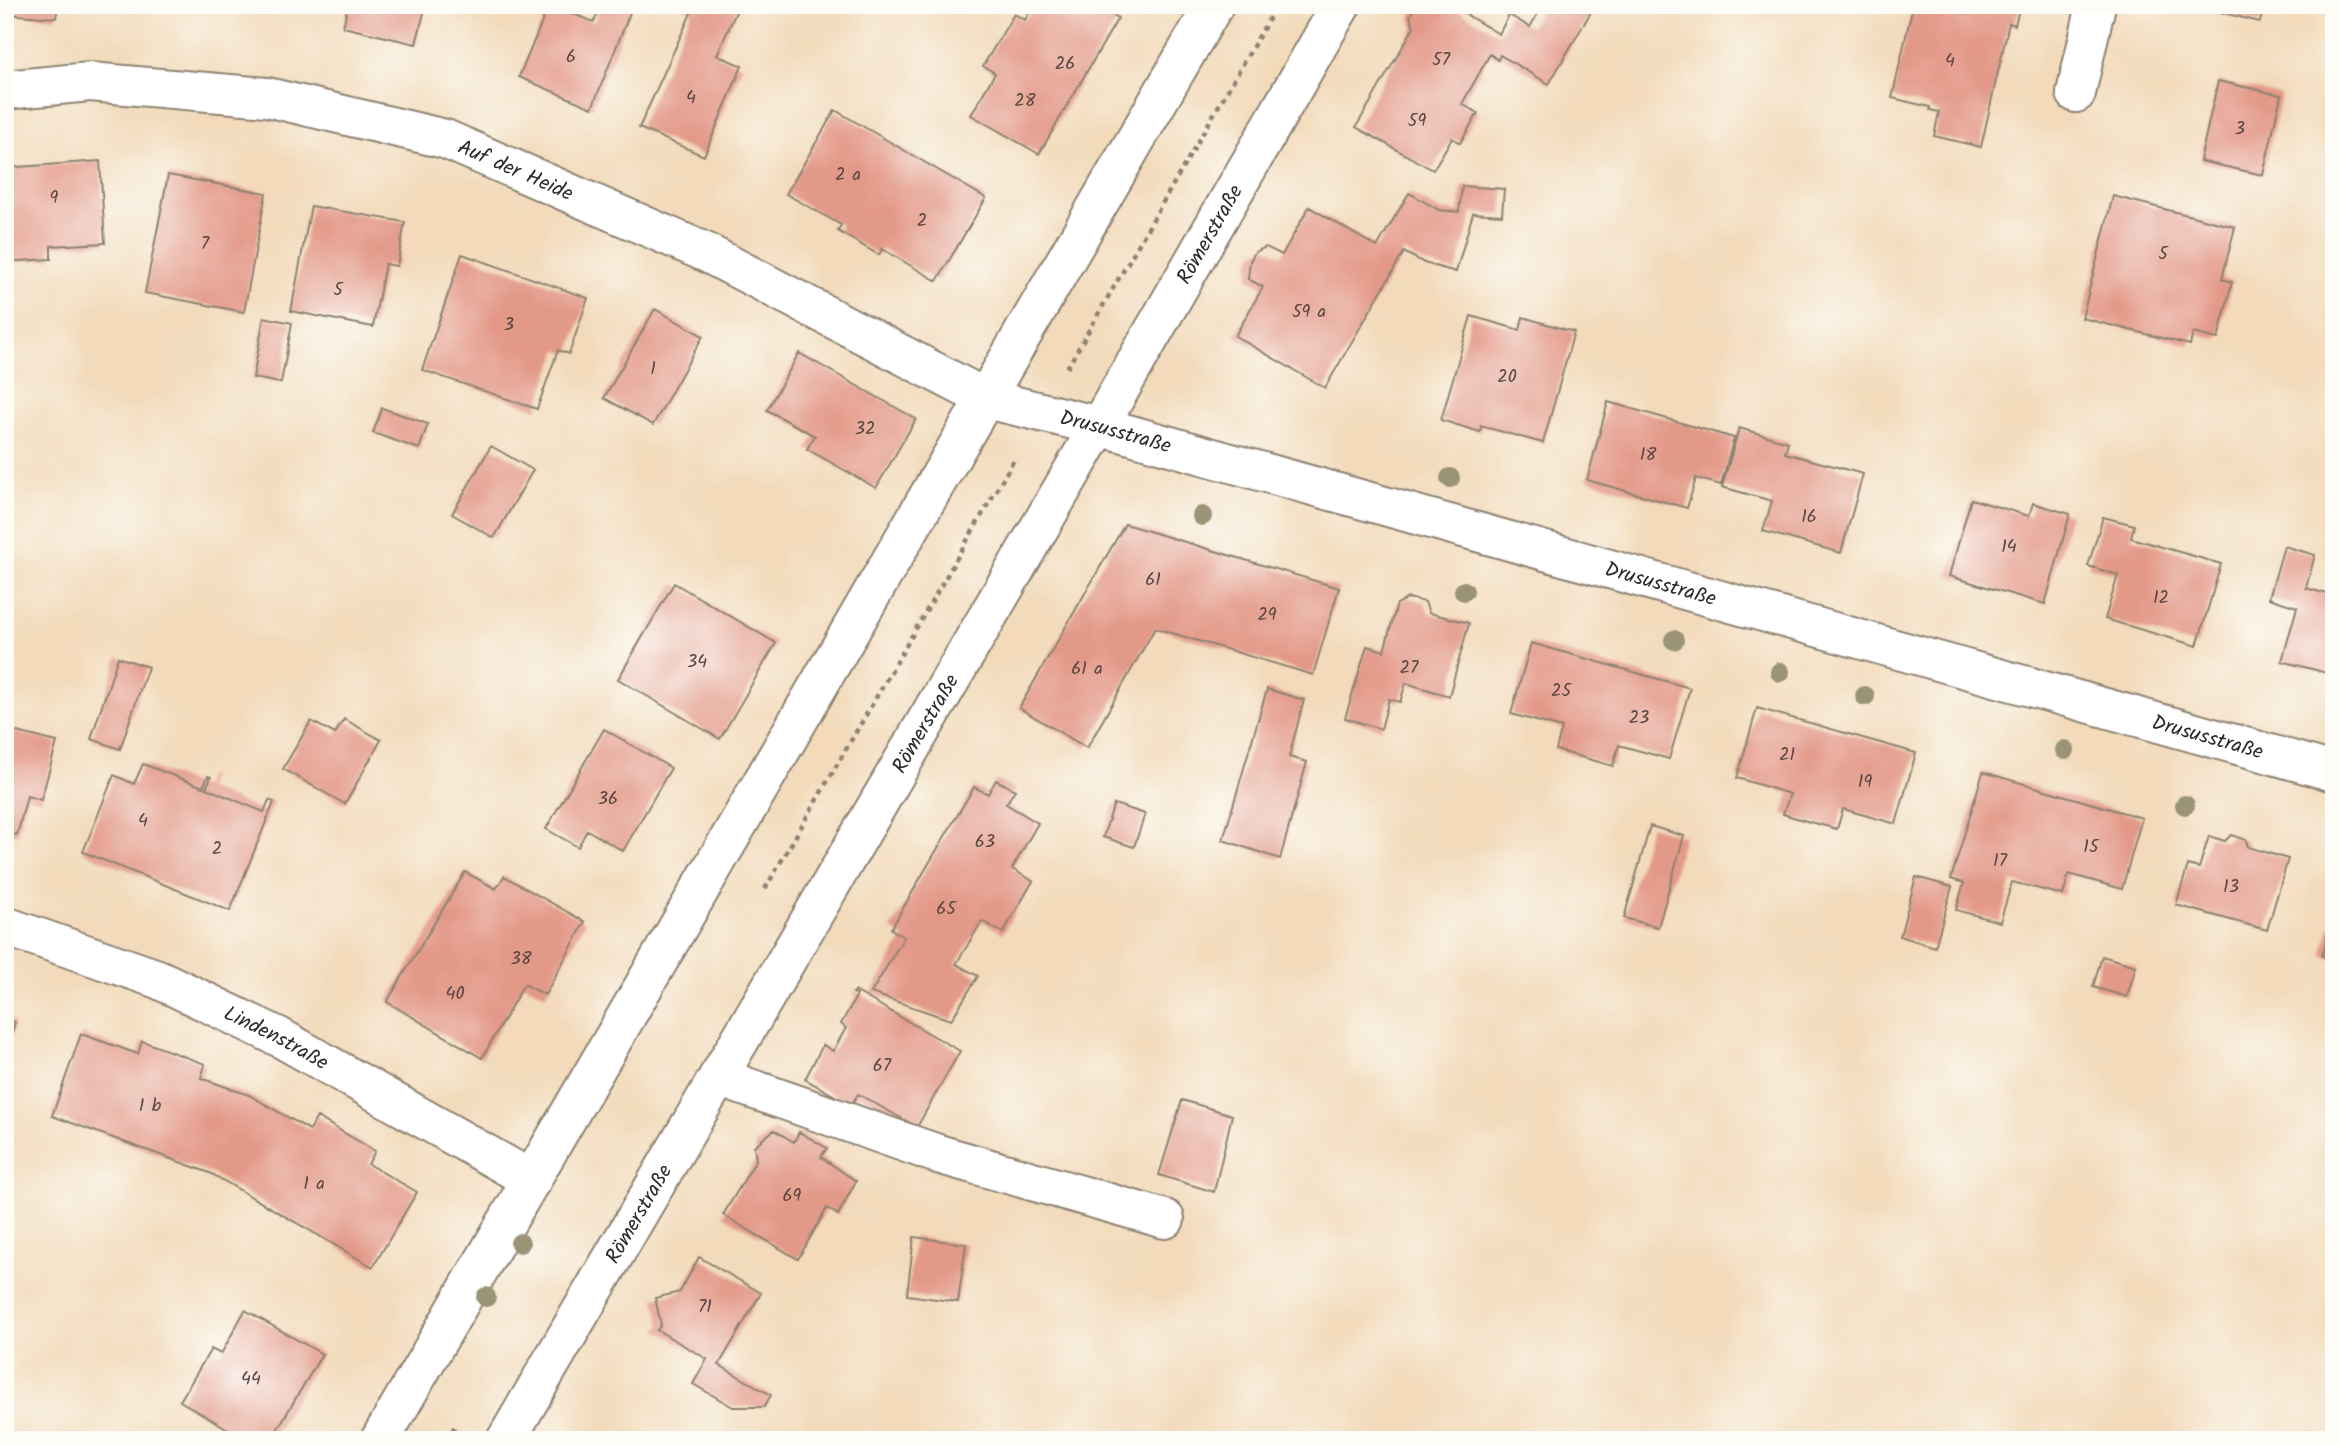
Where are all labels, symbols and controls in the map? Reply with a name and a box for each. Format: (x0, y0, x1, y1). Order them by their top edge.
house number: 6 (566, 43, 576, 72)
house number: 57 (1432, 46, 1451, 75)
house number: 4 (1945, 47, 1955, 76)
house number: 26 (1055, 50, 1075, 79)
house number: 4 (686, 84, 696, 113)
house number: 28 (1014, 87, 1036, 116)
house number: 59 (1408, 107, 1426, 136)
house number: 3 (2235, 115, 2245, 144)
street label: Auf der Heide (452, 131, 579, 211)
house number: 2 a (835, 161, 861, 190)
street label: Römerstraße (1169, 178, 1253, 291)
house number: 9 (50, 184, 59, 213)
house number: 2 (917, 207, 927, 236)
house number: 7 (201, 230, 210, 259)
house number: 5 (2158, 240, 2169, 269)
house number: 5 (333, 276, 344, 305)
house number: 59 a (1292, 298, 1326, 327)
house number: 3 (504, 311, 514, 340)
house number: 1 (650, 355, 656, 384)
house number: 20 (1497, 363, 1517, 392)
street label: Drususstraße (1056, 402, 1175, 464)
house number: 32 (855, 415, 875, 444)
house number: 18 (1640, 441, 1656, 470)
house number: 16 (1801, 503, 1817, 532)
house number: 14 (2001, 533, 2017, 562)
street label: Drususstraße (1601, 554, 1720, 616)
house number: 61 (1145, 566, 1161, 595)
house number: 12 (2153, 584, 2169, 613)
house number: 29 (1257, 601, 1277, 630)
house number: 34 (687, 648, 707, 677)
house number: 27 (1400, 654, 1419, 683)
house number: 61 a (1071, 655, 1103, 684)
street label: Römerstraße (884, 668, 969, 780)
house number: 25 (1551, 677, 1572, 706)
house number: 23 (1629, 704, 1649, 733)
street label: Drususstraße (2148, 707, 2267, 770)
house number: 21 (1779, 741, 1795, 770)
house number: 19 (1858, 768, 1872, 797)
house number: 36 (598, 785, 618, 814)
house number: 4 (138, 807, 148, 836)
house number: 63 (975, 828, 995, 857)
house number: 15 (2083, 833, 2100, 862)
house number: 2 (212, 835, 222, 864)
house number: 17 (1993, 847, 2008, 876)
house number: 13 (2223, 873, 2239, 902)
house number: 65 (936, 895, 957, 924)
house number: 38 (510, 945, 532, 974)
house number: 40 (446, 980, 464, 1009)
street label: Lindenstraße (218, 998, 335, 1080)
house number: 67 (873, 1052, 892, 1081)
house number: 1 b (139, 1092, 162, 1121)
street label: Römerstraße (597, 1158, 682, 1271)
house number: 1 a (303, 1170, 325, 1199)
house number: 69 (783, 1182, 802, 1211)
house number: 71 (698, 1293, 712, 1322)
house number: 44 (241, 1365, 261, 1394)

